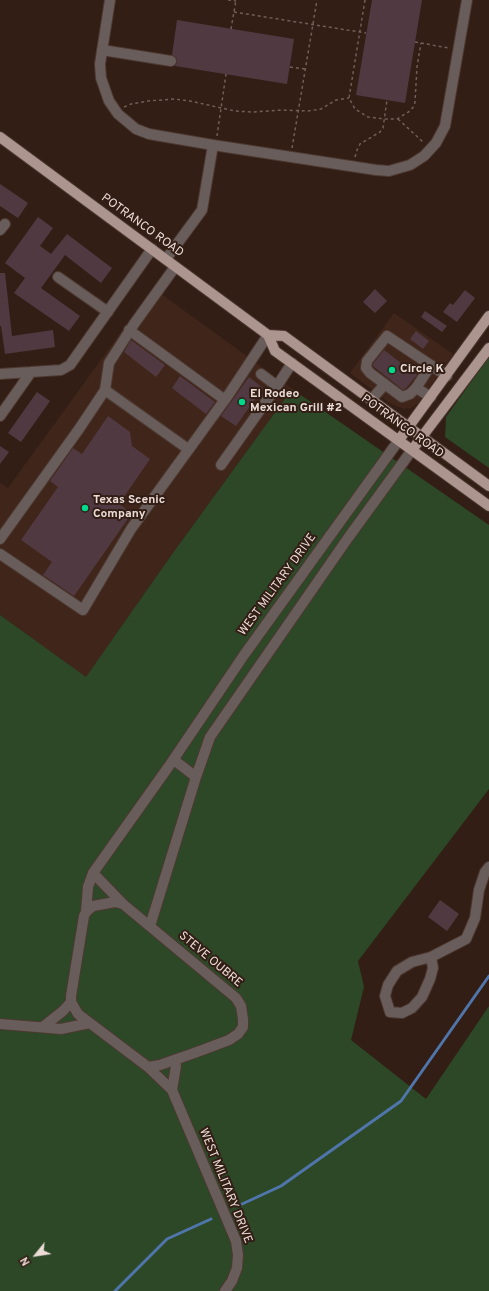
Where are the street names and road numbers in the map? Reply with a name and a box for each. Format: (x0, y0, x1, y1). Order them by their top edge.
street label: POTRANCO ROAD (98, 191, 186, 261)
street label: POTRANCO ROAD (358, 392, 446, 462)
street label: WEST MILITARY DRIVE (236, 531, 320, 639)
street label: STEVE OUBRE (175, 929, 245, 991)
street label: WEST MILITARY DRIVE (195, 1126, 255, 1246)

